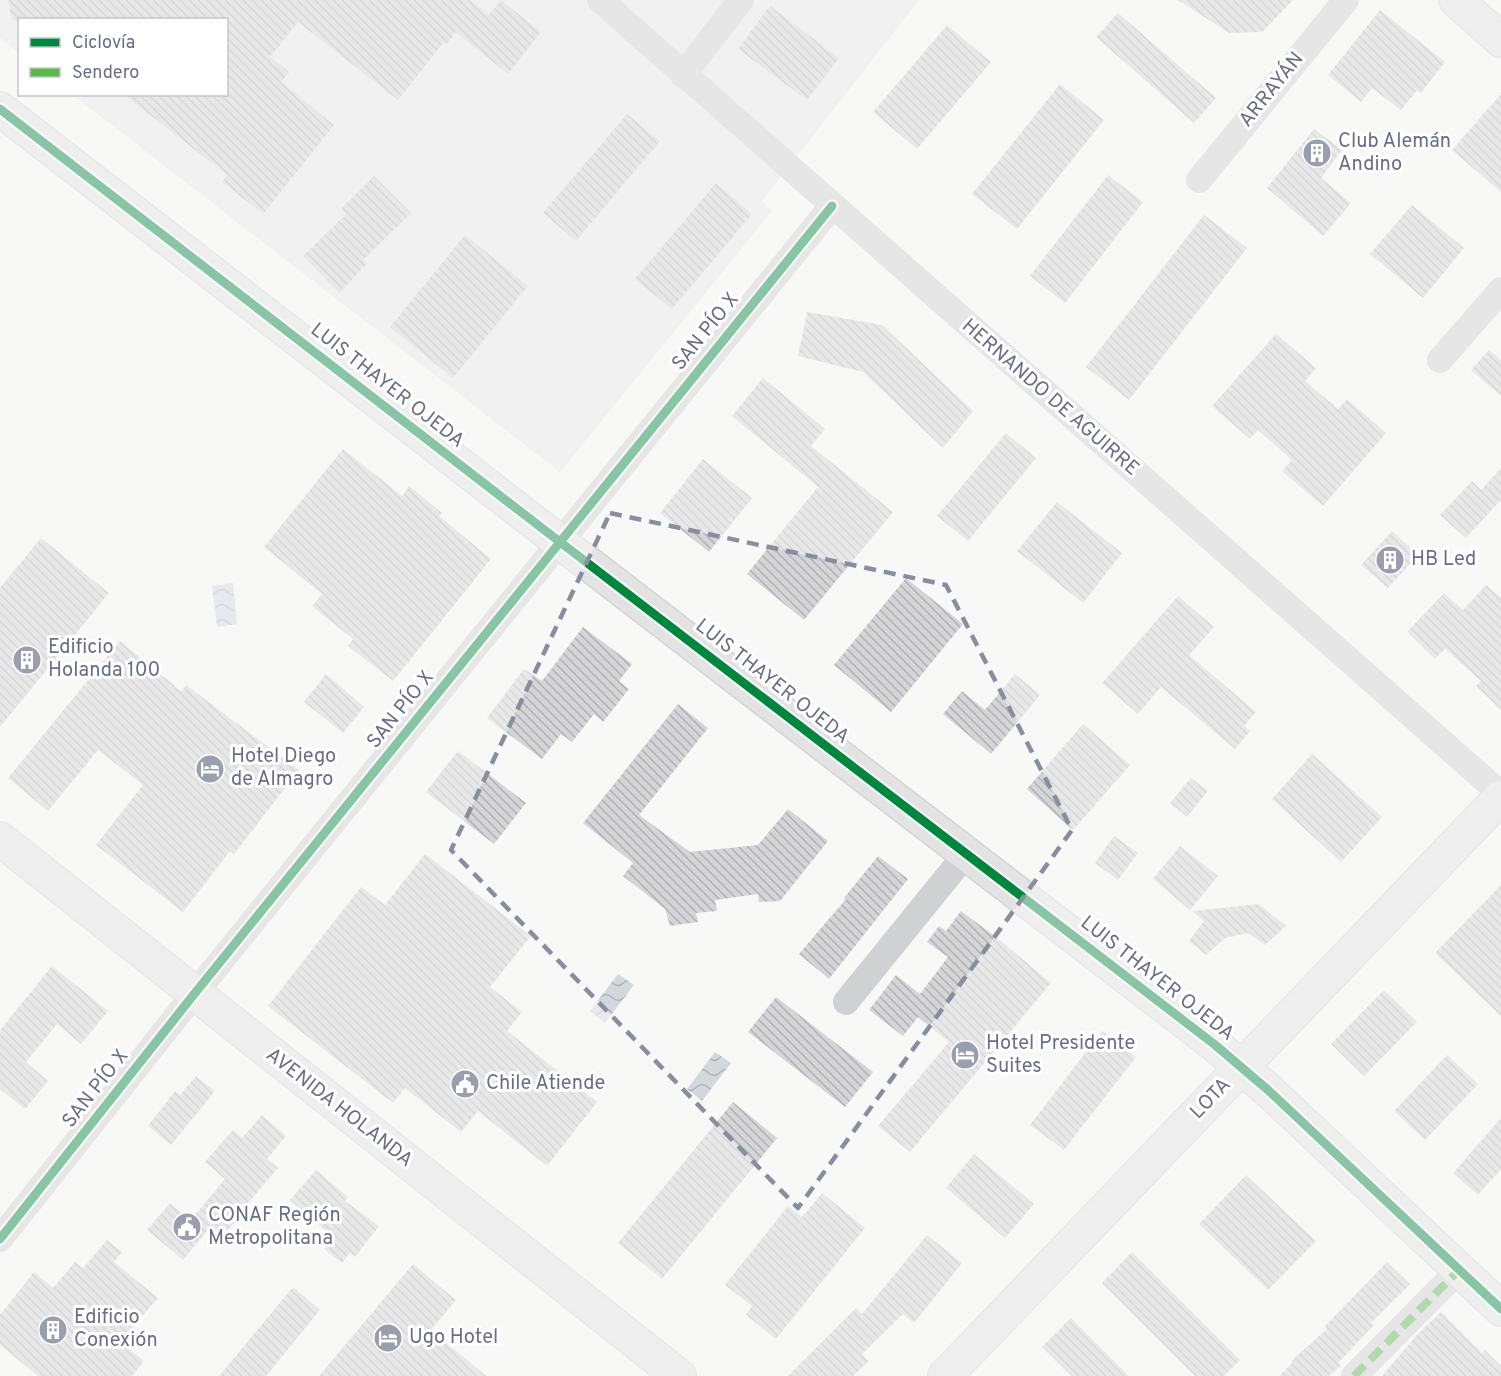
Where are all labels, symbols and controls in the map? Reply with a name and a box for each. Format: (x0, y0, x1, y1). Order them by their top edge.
legend (18, 18, 228, 96)
text: Ciclovía (72, 32, 135, 55)
street label: ARRAYÁN (1232, 46, 1310, 133)
text: Sendero (72, 62, 139, 85)
place label: Club Alemán Andino (1338, 129, 1451, 178)
building icon: Club Alemán Andino (1301, 137, 1333, 169)
street label: SAN PÍO X (665, 286, 745, 376)
street label: HERNANDO DE AGUIRRE (956, 314, 1144, 482)
street label: LUIS THAYER OJEDA (305, 318, 469, 454)
building icon: HB Led (1374, 544, 1406, 576)
place label: HB Led (1411, 547, 1476, 573)
street label: LUIS THAYER OJEDA (690, 614, 854, 750)
place label: Edificio Holanda 100 (48, 635, 160, 684)
building icon: Edificio Holanda 100 (11, 644, 43, 676)
street label: SAN PÍO X (360, 664, 440, 754)
place label: Hotel Diego de Almagro (231, 744, 336, 793)
hotel icon: Hotel Diego de Almagro (194, 753, 226, 785)
street label: LUIS THAYER OJEDA (1075, 911, 1239, 1047)
place label: Hotel Presidente Suites (986, 1031, 1135, 1080)
hotel icon: Hotel Presidente Suites (949, 1039, 981, 1071)
street label: AVENIDA HOLANDA (260, 1042, 418, 1174)
street label: SAN PÍO X (56, 1043, 135, 1134)
public building icon: Chile Atiende (449, 1068, 481, 1100)
place label: Chile Atiende (486, 1071, 605, 1097)
street label: LOTA (1185, 1073, 1237, 1125)
place label: CONAF Región Metropolitana (208, 1203, 341, 1252)
public building icon: CONAF Región Metropolitana (171, 1211, 203, 1243)
place label: Edificio Conexión (74, 1305, 158, 1354)
building icon: Edificio Conexión (37, 1314, 69, 1346)
hotel icon: Ugo Hotel (372, 1322, 404, 1354)
place label: Ugo Hotel (409, 1325, 498, 1351)

